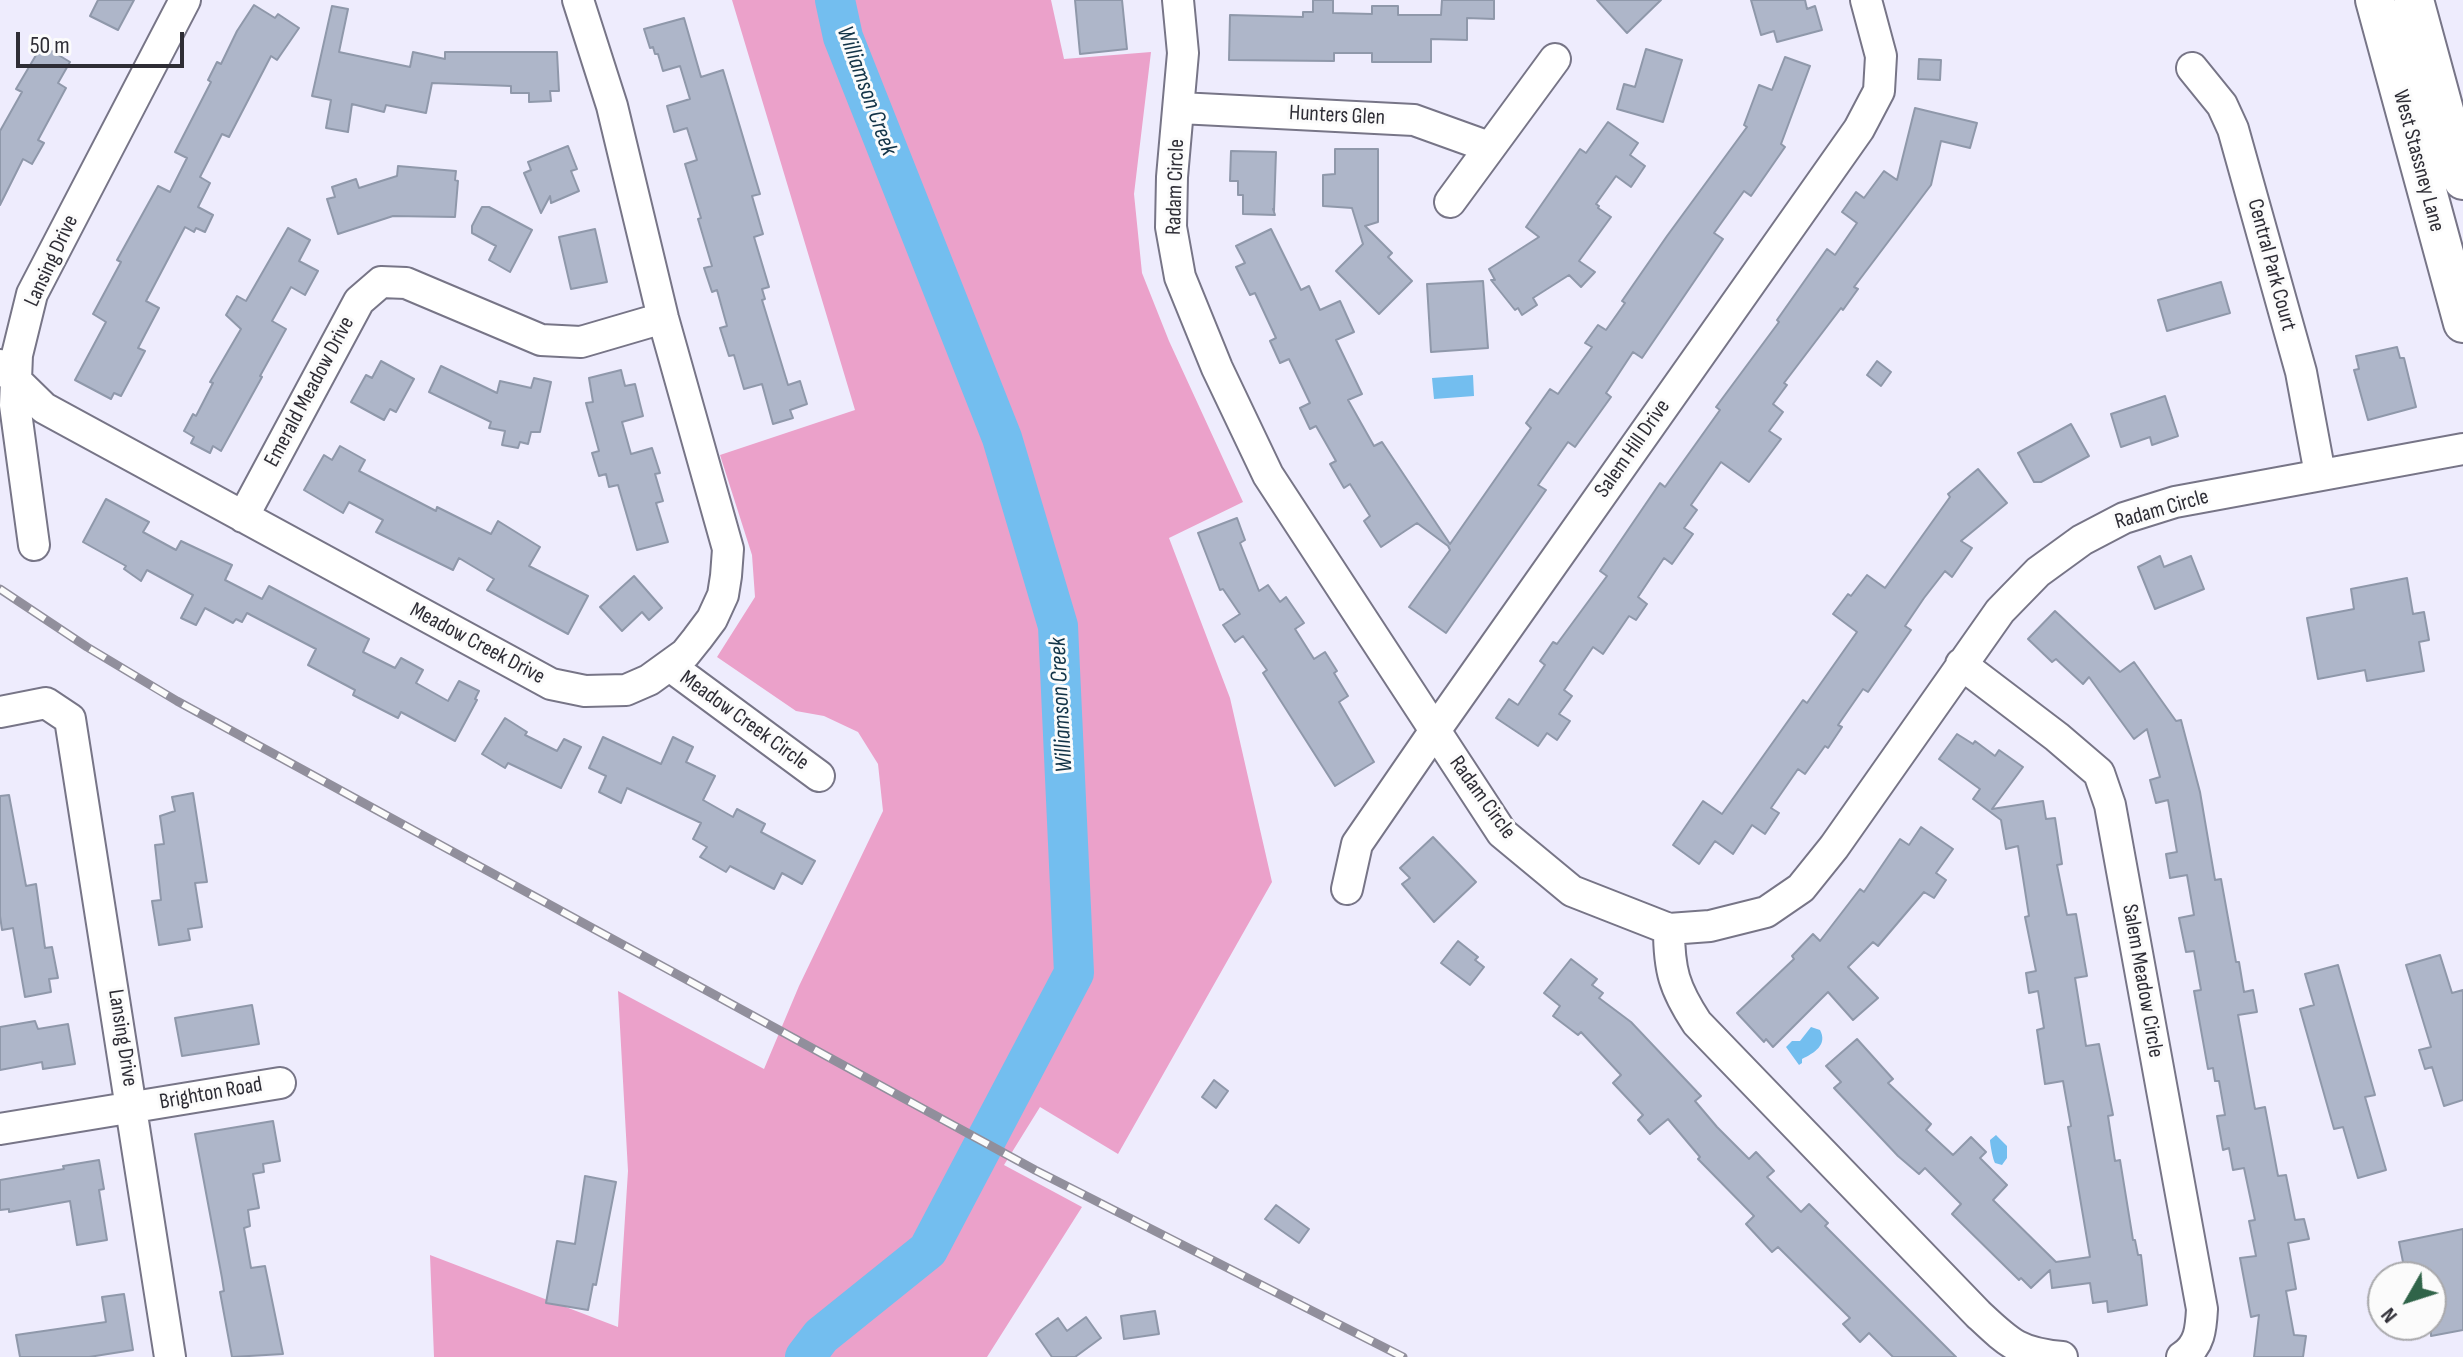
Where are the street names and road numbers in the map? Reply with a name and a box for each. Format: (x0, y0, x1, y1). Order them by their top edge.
street label: West Stassney Lane (2386, 87, 2450, 235)
street label: Hunters Glen (1288, 100, 1386, 132)
street label: Radam Circle (1161, 139, 1191, 235)
street label: Central Park Court (2241, 196, 2301, 334)
street label: Lansing Drive (19, 211, 85, 311)
street label: Emerald Meadow Drive (259, 312, 361, 472)
street label: Salem Hill Drive (1590, 395, 1676, 503)
street label: Radam Circle (2112, 484, 2212, 536)
street label: Meadow Creek Drive (405, 597, 549, 691)
street label: Meadow Creek Circle (674, 665, 814, 777)
street label: Radam Circle (1443, 751, 1521, 845)
street label: Salem Meadow Circle (2116, 902, 2168, 1060)
street label: Lansing Drive (101, 987, 143, 1089)
street label: Brighton Road (158, 1072, 264, 1116)

